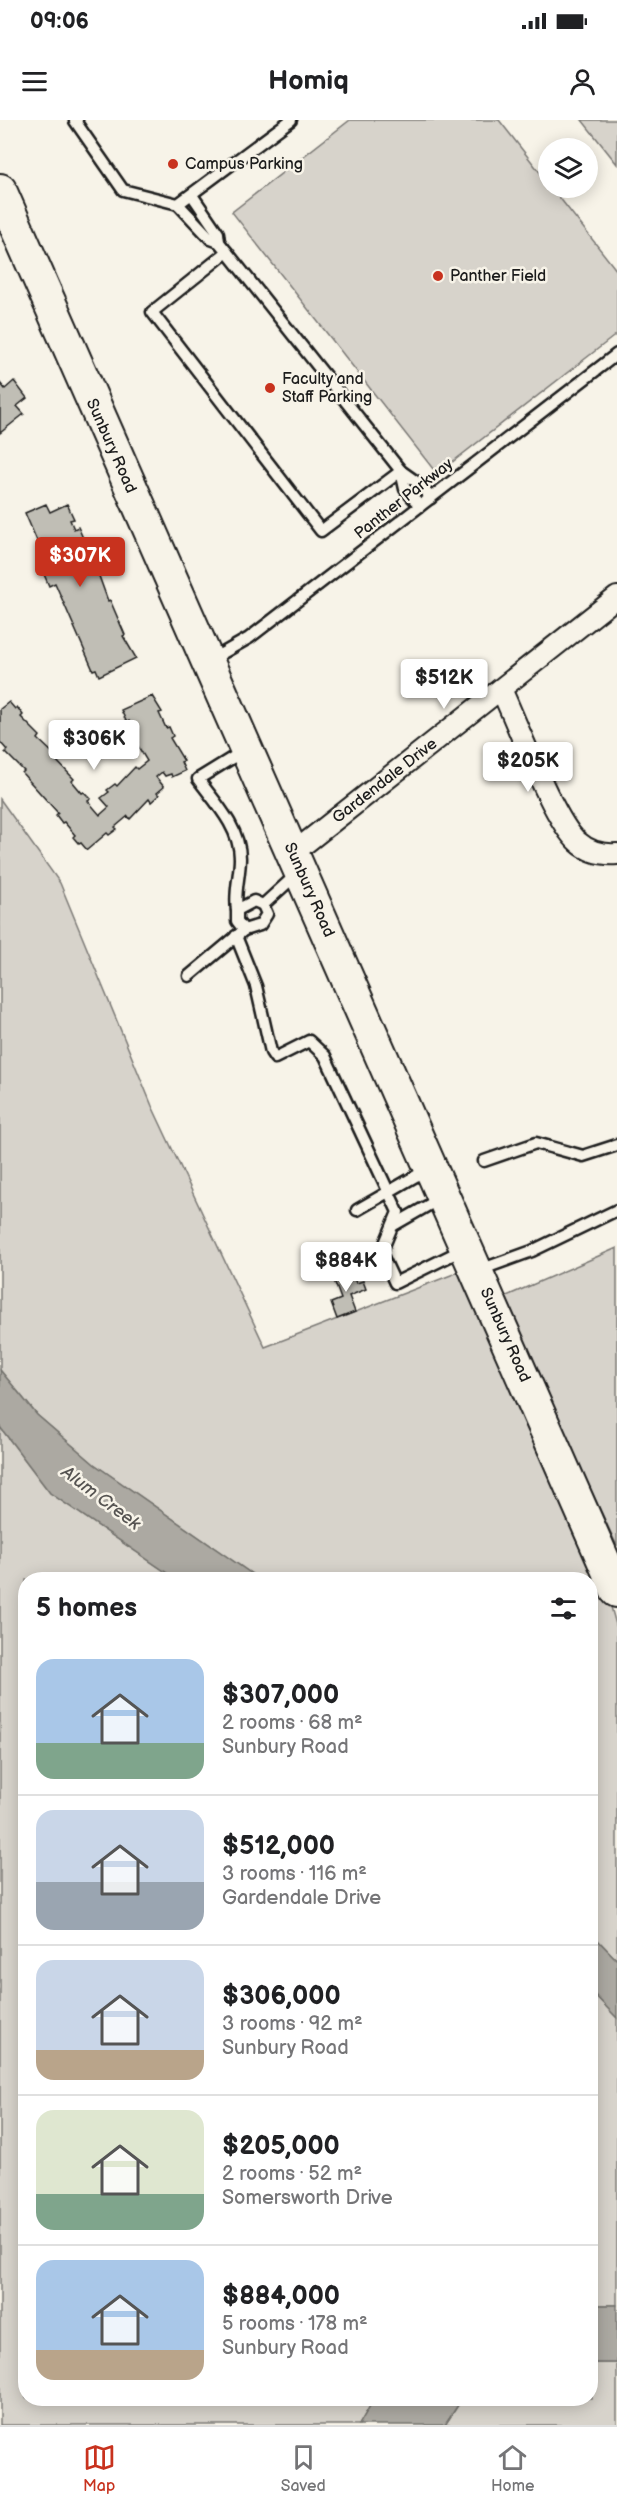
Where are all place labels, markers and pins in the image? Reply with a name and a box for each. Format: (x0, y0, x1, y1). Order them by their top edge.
place label: Campus Parking (185, 155, 303, 174)
marker: Campus Parking (166, 157, 180, 171)
place label: Panther Field (450, 267, 546, 286)
marker: Panther Field (431, 269, 445, 283)
place label: Faculty and Staff Parking (282, 370, 372, 407)
marker: Faculty and Staff Parking (263, 381, 277, 395)
pin: $307K (38, 537, 122, 588)
pin: $512K (402, 659, 486, 710)
pin: $306K (52, 720, 136, 771)
pin: $205K (486, 742, 570, 793)
pin: $884K (304, 1242, 388, 1293)

